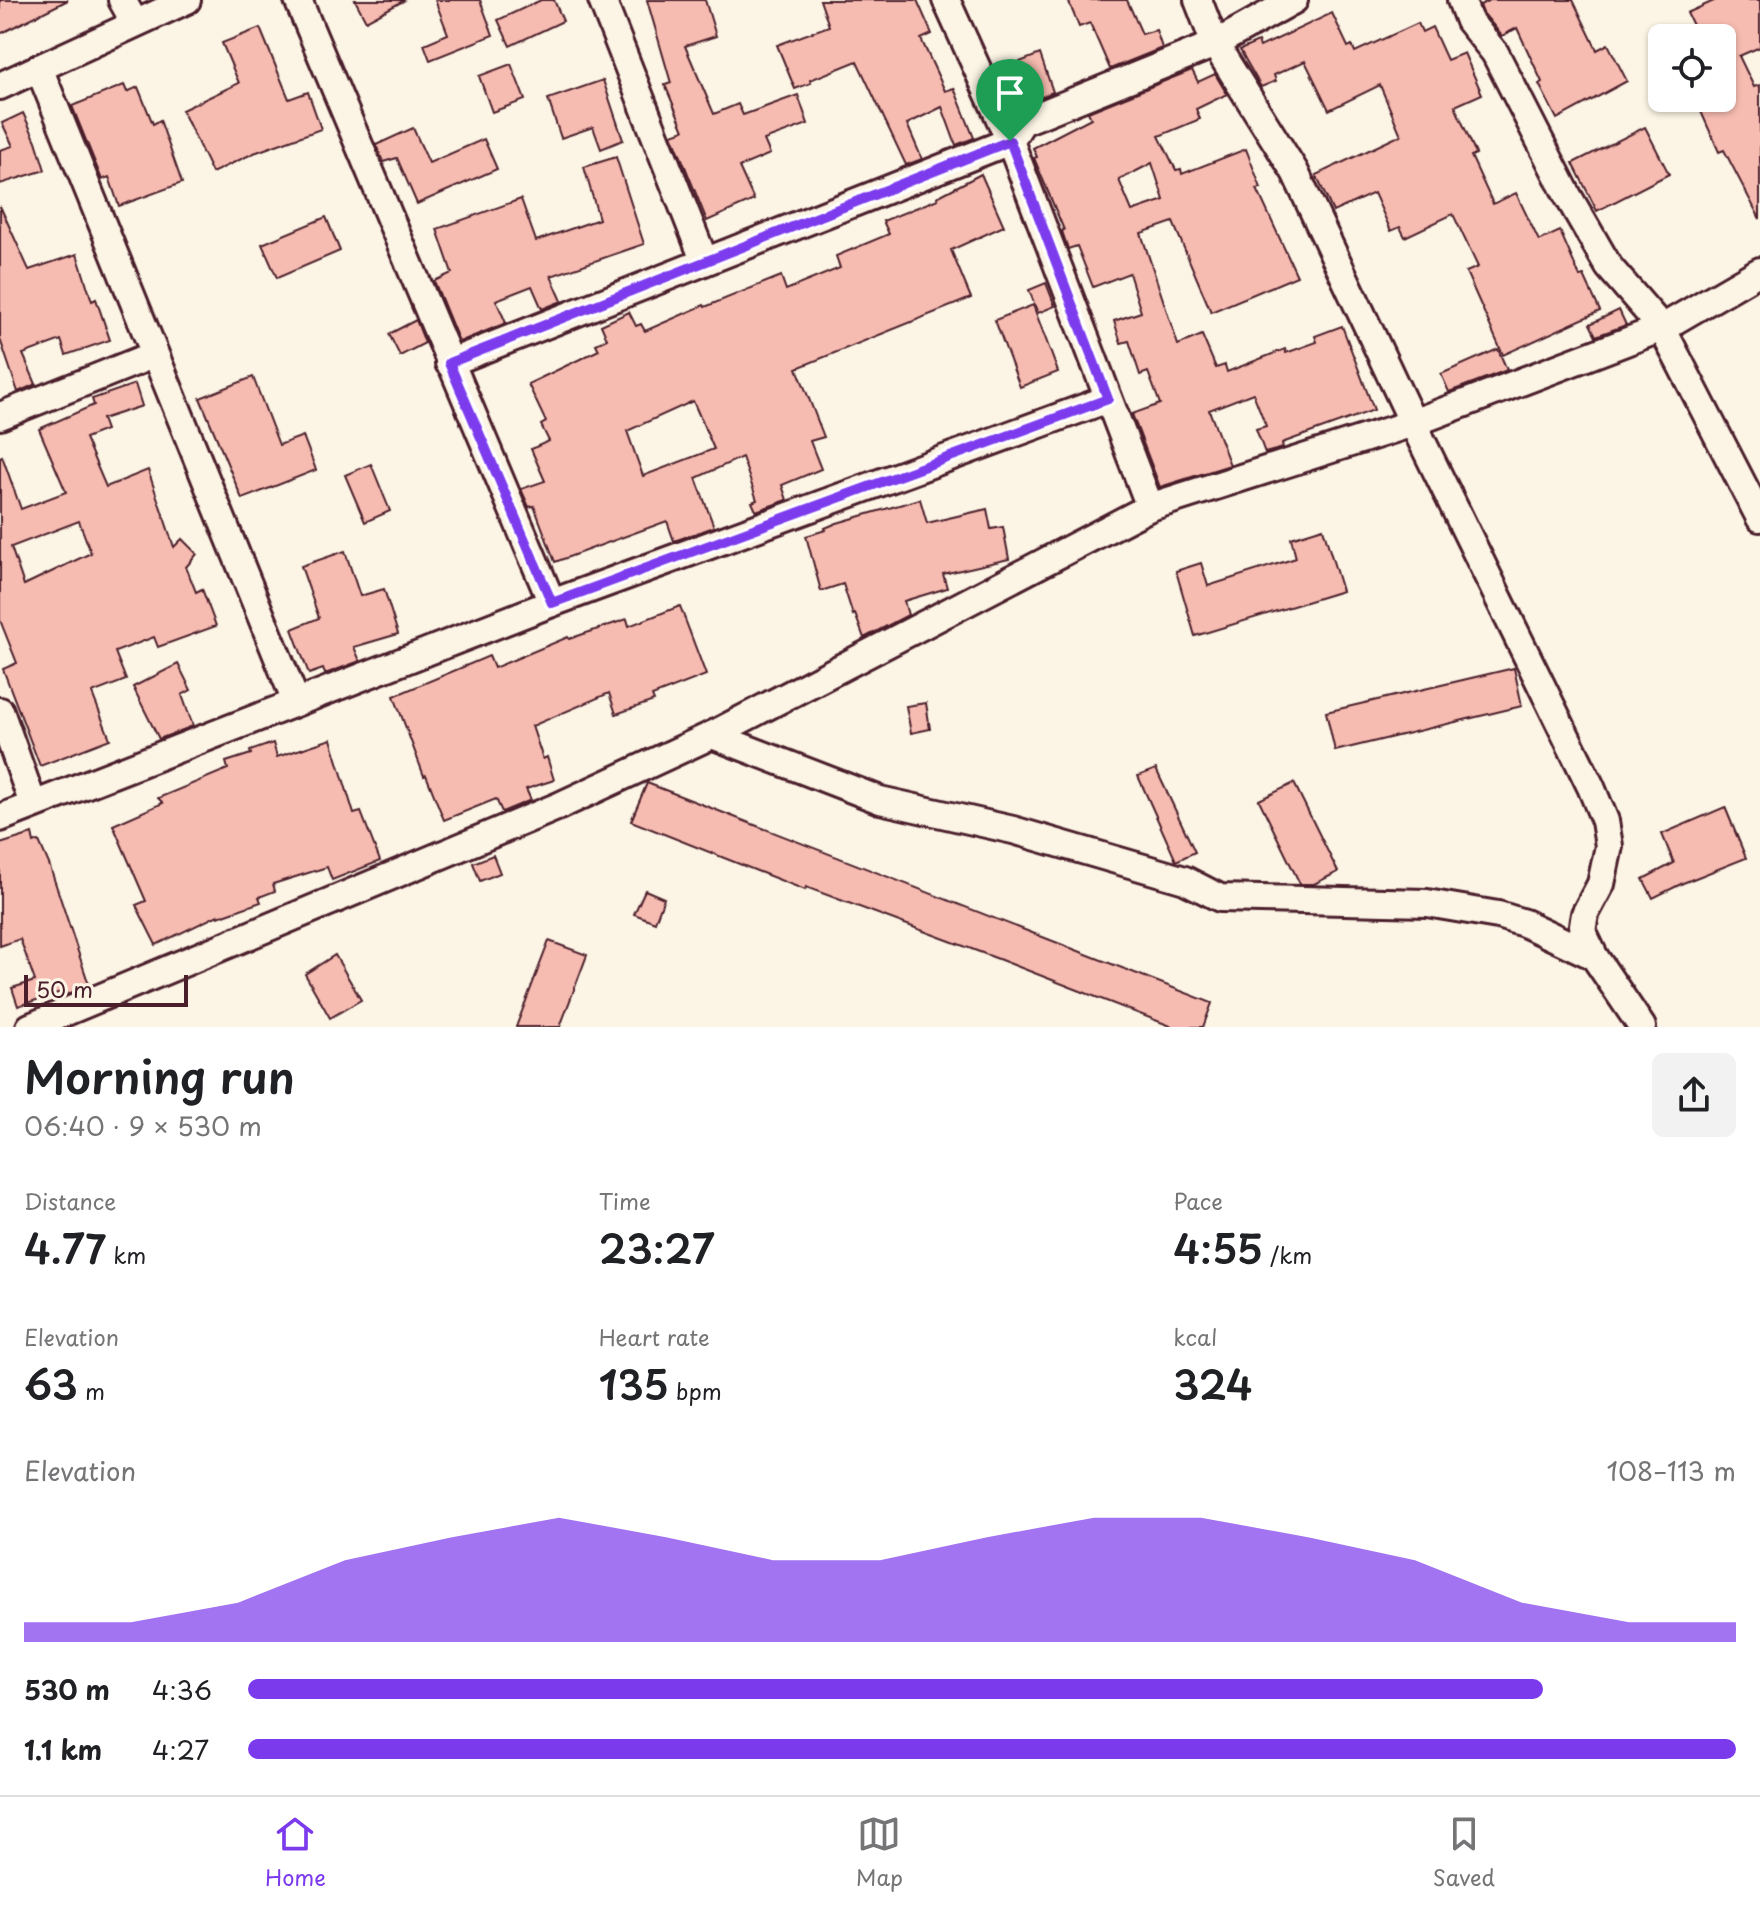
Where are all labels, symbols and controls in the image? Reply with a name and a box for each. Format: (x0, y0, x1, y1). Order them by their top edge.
map controls (1648, 24, 1736, 112)
button: locate (1648, 24, 1736, 112)
pin (976, 59, 1044, 141)
icon: arrive (988, 71, 1032, 115)
scale bar (24, 971, 188, 1007)
text: 50 m (36, 972, 93, 1005)
text: Morning run (24, 1043, 295, 1109)
button: share (1652, 1053, 1736, 1137)
text: 06:40 · 9 × 530 m (24, 1106, 262, 1145)
text: Distance (24, 1184, 116, 1217)
text: Time (599, 1184, 651, 1217)
text: Pace (1173, 1184, 1223, 1217)
text: 4.77 (24, 1217, 106, 1278)
text: 23:27 (599, 1217, 715, 1278)
text: 4:55 (1173, 1217, 1263, 1278)
text: km (106, 1238, 146, 1271)
text: /km (1263, 1238, 1312, 1271)
text: Elevation (24, 1320, 119, 1353)
text: Heart rate (599, 1320, 710, 1353)
text: kcal (1173, 1320, 1217, 1353)
text: 63 (24, 1353, 78, 1414)
text: 135 (599, 1353, 669, 1414)
text: 324 (1173, 1353, 1253, 1414)
text: m (78, 1374, 105, 1407)
text: bpm (669, 1374, 722, 1407)
text: Elevation (24, 1451, 136, 1490)
text: 108–113 m (1606, 1451, 1736, 1490)
text: 530 m (24, 1670, 110, 1709)
text: 4:36 (152, 1670, 212, 1709)
text: 1.1 km (24, 1730, 102, 1769)
text: 4:27 (152, 1730, 209, 1769)
tab: Home (265, 1812, 326, 1893)
tab: Map (856, 1812, 903, 1893)
tab: Saved (1433, 1812, 1495, 1893)

